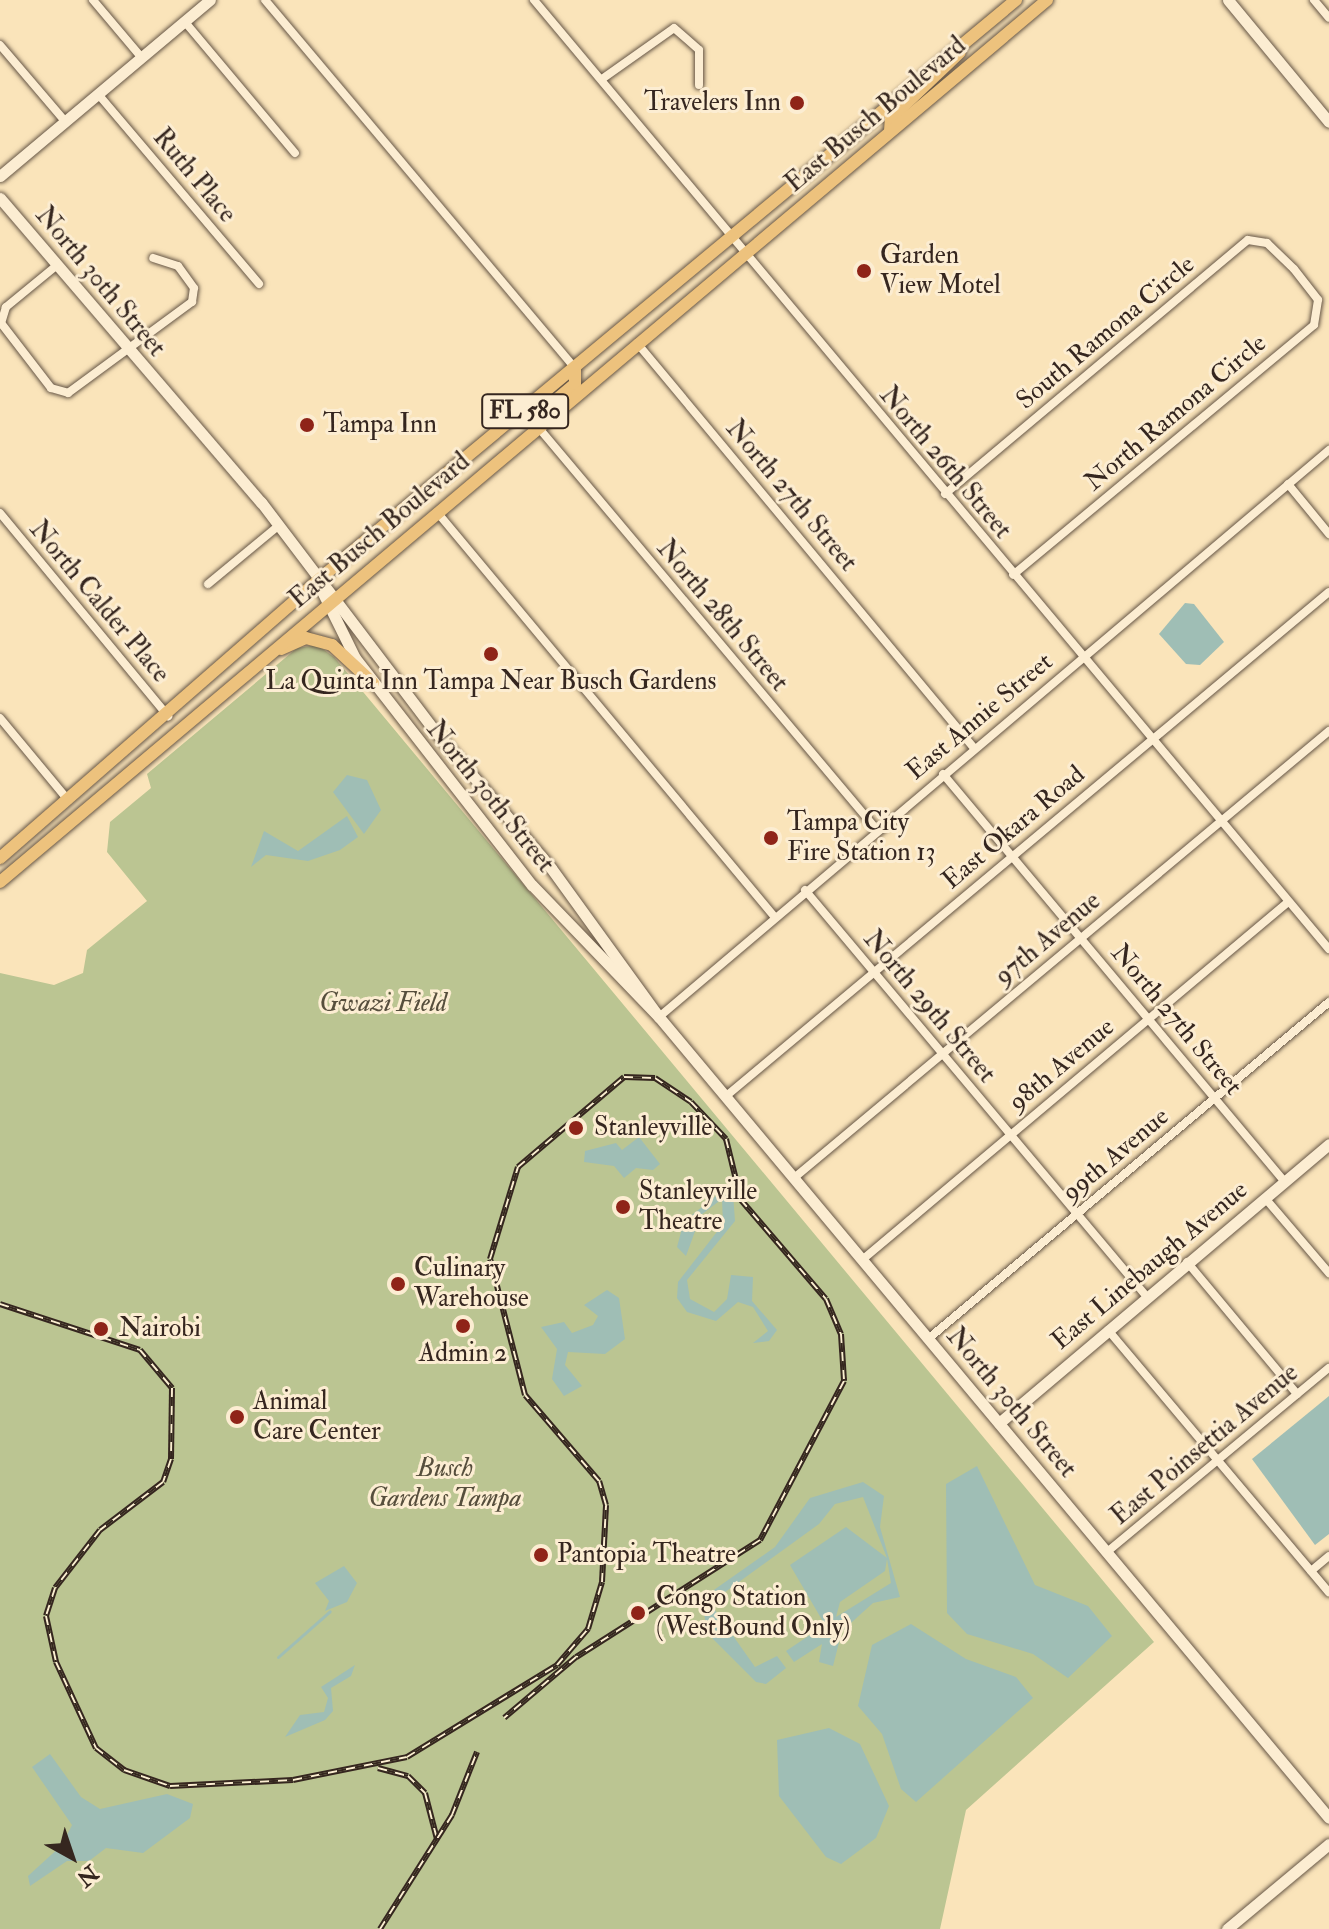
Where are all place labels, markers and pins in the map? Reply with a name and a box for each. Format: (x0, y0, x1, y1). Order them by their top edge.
place label: Travelers Inn (644, 87, 781, 119)
marker: Travelers Inn (788, 94, 806, 112)
place label: Garden View Motel (880, 240, 1001, 302)
marker: Garden View Motel (855, 262, 873, 280)
place label: Tampa Inn (323, 409, 437, 441)
marker: Tampa Inn (298, 416, 316, 434)
marker: La Quinta Inn Tampa Near Busch Gardens (482, 645, 500, 663)
place label: La Quinta Inn Tampa Near Busch Gardens (266, 666, 716, 698)
place label: Tampa City Fire Station 13 (787, 807, 935, 868)
marker: Tampa City Fire Station 13 (762, 829, 780, 847)
place label: Stanleyville (594, 1112, 712, 1144)
marker: Stanleyville (565, 1117, 587, 1139)
place label: Stanleyville Theatre (639, 1176, 757, 1238)
marker: Stanleyville Theatre (614, 1198, 632, 1216)
place label: Culinary Warehouse (414, 1253, 529, 1314)
marker: Culinary Warehouse (389, 1275, 407, 1293)
place label: Nairobi (119, 1313, 201, 1345)
marker: Admin 2 (454, 1317, 472, 1335)
marker: Nairobi (90, 1318, 112, 1340)
place label: Admin 2 (419, 1338, 507, 1370)
place label: Animal Care Center (253, 1386, 381, 1448)
marker: Animal Care Center (228, 1408, 246, 1426)
place label: Pantopia Theatre (557, 1539, 736, 1571)
marker: Pantopia Theatre (532, 1546, 550, 1564)
place label: Congo Station (WestBound Only) (656, 1582, 850, 1644)
marker: Congo Station (WestBound Only) (627, 1602, 649, 1624)

